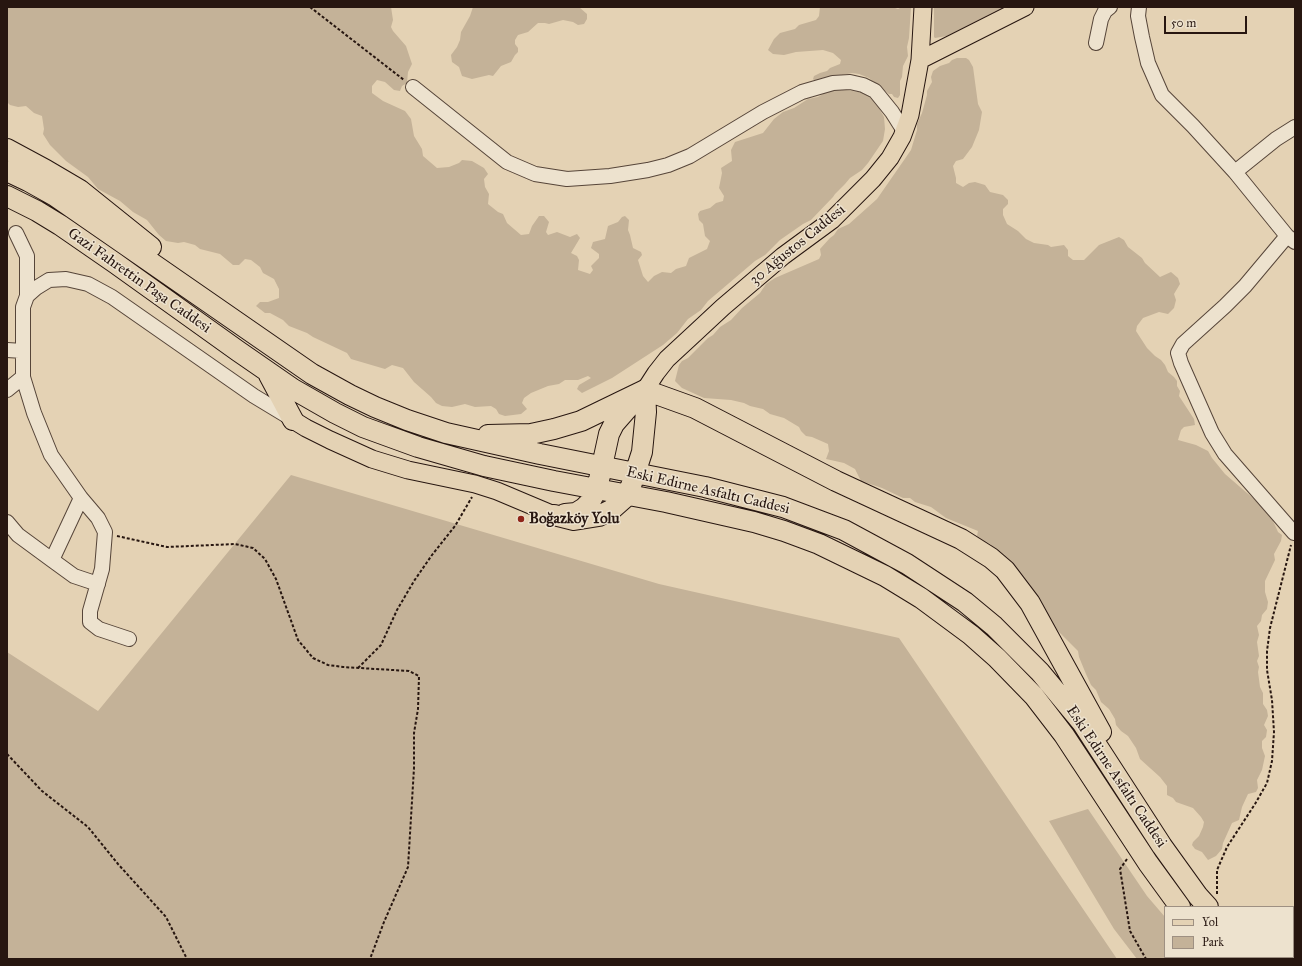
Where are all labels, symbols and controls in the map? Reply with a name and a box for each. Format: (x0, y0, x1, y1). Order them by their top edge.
scale bar (1166, 8, 1249, 34)
text: 50 m (1171, 16, 1196, 30)
street label: 30 Ağustos Caddesi (747, 201, 849, 289)
street label: Gazi Fahrettin Paşa Caddesi (64, 225, 214, 337)
street label: Eski Edirne Asfaltı Caddesi (625, 463, 791, 519)
place label: Boğazköy Yolu (529, 510, 620, 528)
marker: Boğazköy Yolu (516, 514, 526, 524)
street label: Eski Edirne Asfaltı Caddesi (1062, 703, 1170, 851)
legend (1164, 906, 1294, 958)
text: Yol (1202, 915, 1218, 929)
text: Park (1202, 935, 1224, 949)

